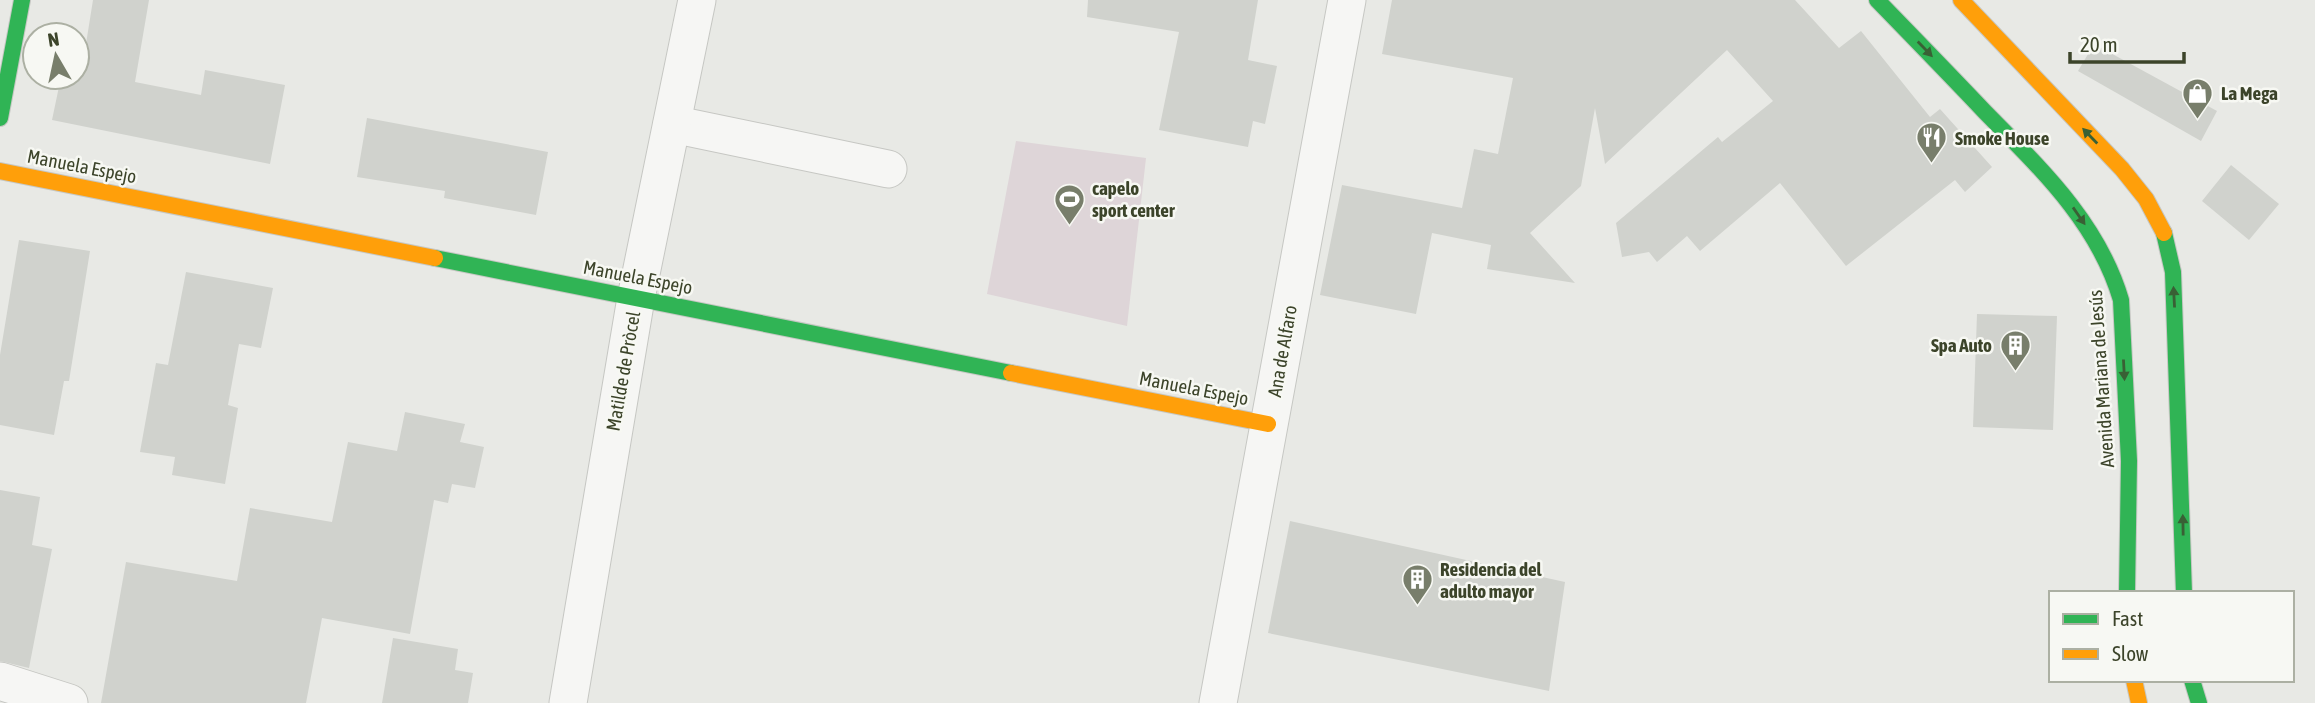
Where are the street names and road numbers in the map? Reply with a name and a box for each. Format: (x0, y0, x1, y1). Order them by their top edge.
street label: Manuela Espejo (26, 145, 139, 187)
street label: Manuela Espejo (582, 256, 695, 298)
street label: Avenida Mariana de Jesús (2084, 289, 2118, 469)
street label: Ana de Alfaro (1263, 303, 1301, 399)
street label: Matilde de Pròcel (602, 309, 644, 433)
street label: Manuela Espejo (1138, 367, 1251, 409)

